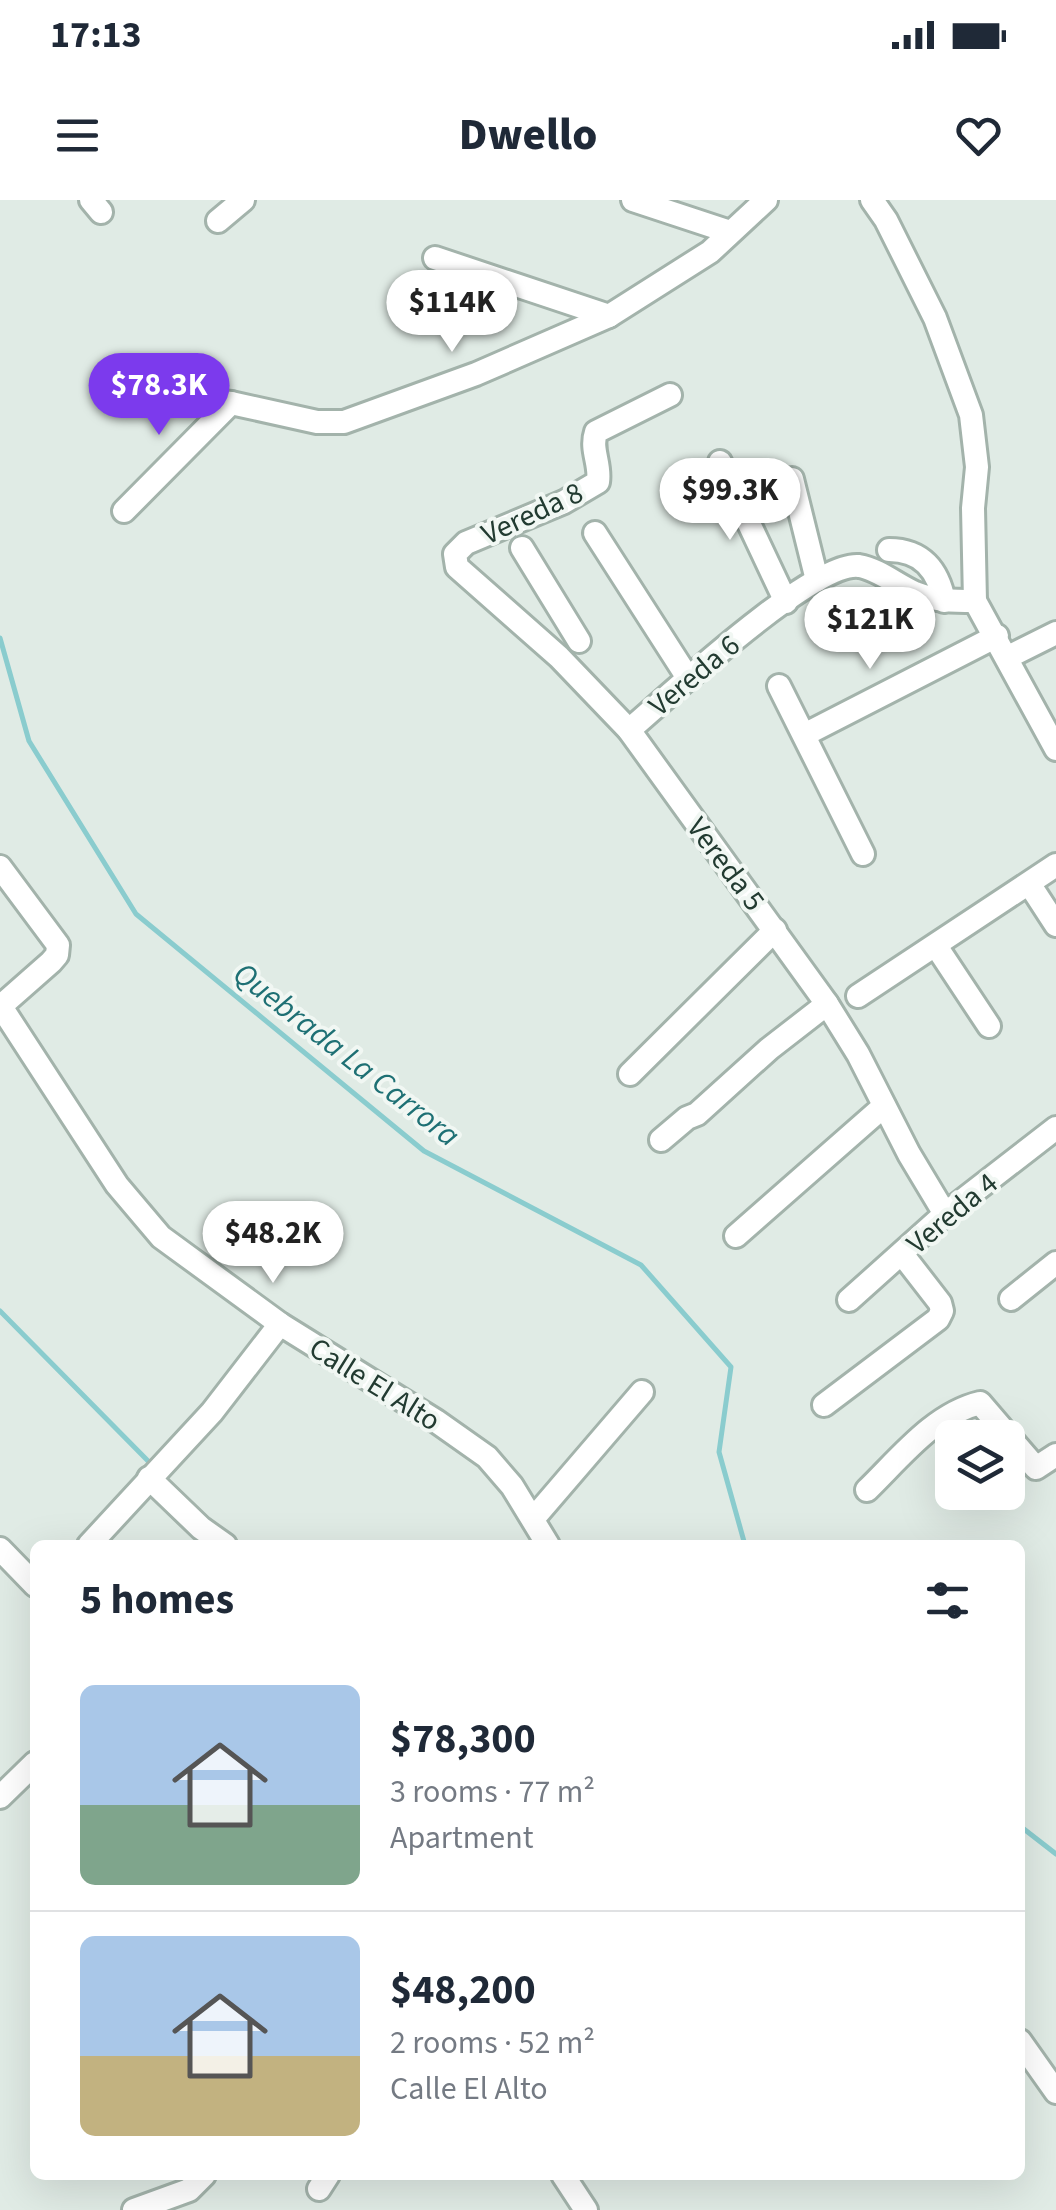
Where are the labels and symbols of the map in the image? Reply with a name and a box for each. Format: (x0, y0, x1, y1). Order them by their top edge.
pin: $114K (382, 270, 522, 355)
pin: $78.3K (78, 353, 240, 438)
pin: $99.3K (649, 458, 811, 543)
street label: Vereda 8 (474, 471, 590, 556)
pin: $121K (800, 587, 940, 672)
street label: Vereda 6 (639, 624, 749, 726)
street label: Vereda 5 (676, 808, 775, 920)
water label: Quebrada La Carrora (223, 952, 469, 1158)
street label: Vereda 4 (897, 1162, 1007, 1264)
pin: $48.2K (192, 1201, 354, 1286)
street label: Calle El Alto (301, 1327, 449, 1442)

